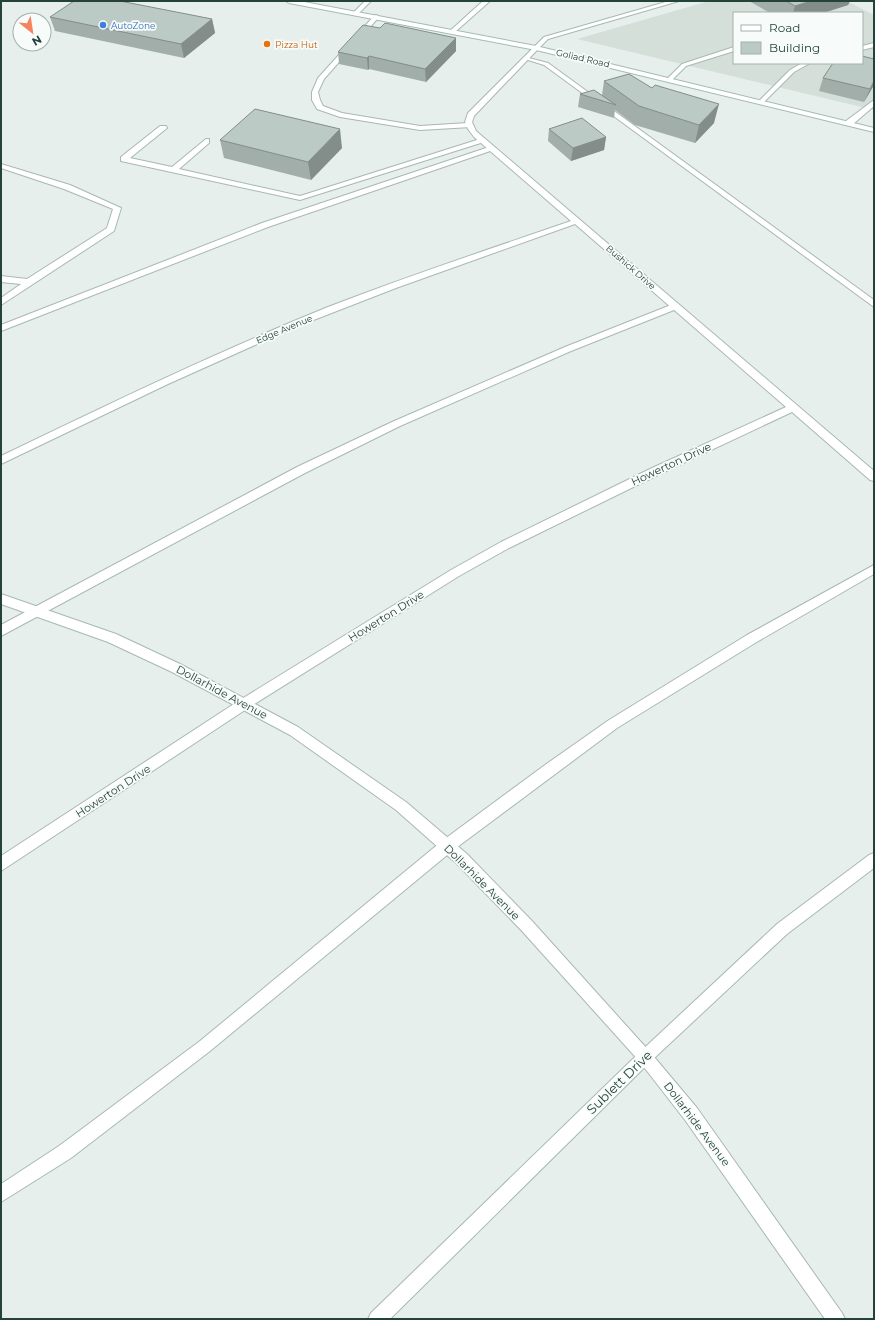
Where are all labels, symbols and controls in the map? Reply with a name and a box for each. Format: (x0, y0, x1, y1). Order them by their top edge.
north arrow (12, 12, 52, 52)
legend (733, 12, 863, 64)
marker: AutoZone (98, 20, 108, 30)
place label: AutoZone (111, 20, 156, 31)
text: Road (769, 20, 800, 35)
text: N (30, 32, 44, 49)
marker: Pizza Hut (262, 39, 272, 49)
place label: Pizza Hut (275, 39, 318, 50)
text: Building (769, 40, 820, 55)
street label: Goliad Road (555, 46, 611, 70)
street label: Bushick Drive (604, 242, 658, 292)
street label: Edge Avenue (254, 312, 314, 346)
street label: Howerton Drive (629, 439, 714, 489)
street label: Howerton Drive (346, 587, 427, 645)
street label: Dollarhide Avenue (174, 662, 270, 722)
street label: Howerton Drive (73, 761, 153, 820)
street label: Dollarhide Avenue (441, 841, 523, 923)
street label: Sublett Drive (583, 1047, 655, 1117)
street label: Dollarhide Avenue (661, 1079, 733, 1169)

